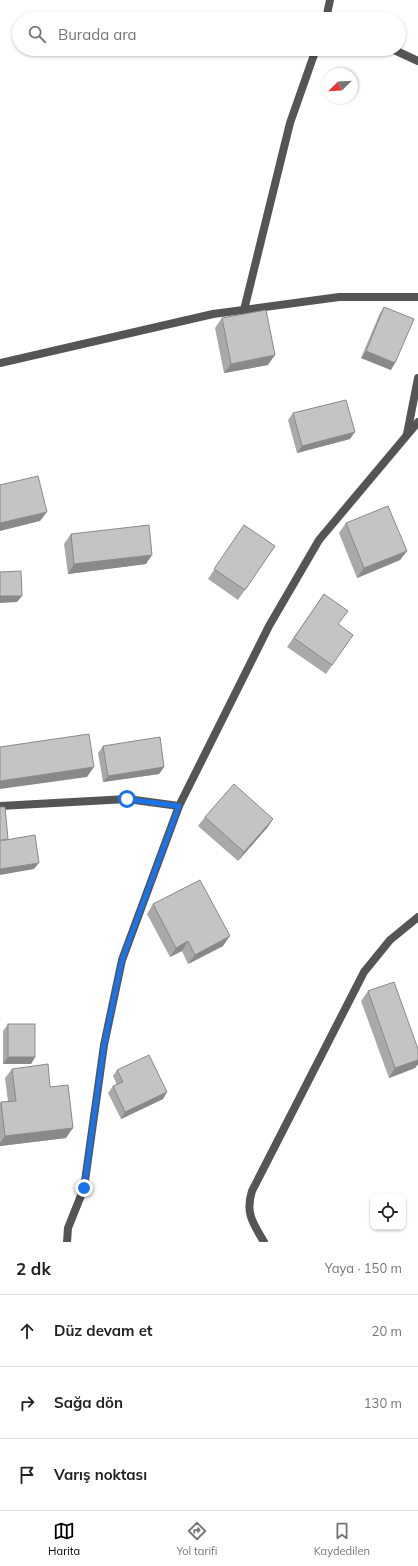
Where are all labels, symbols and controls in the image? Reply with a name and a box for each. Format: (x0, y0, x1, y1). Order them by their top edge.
search box (12, 12, 406, 56)
icon: search (26, 23, 48, 45)
text: Burada ara (58, 25, 137, 44)
north arrow (322, 68, 358, 104)
route start (118, 790, 136, 808)
route end (75, 1179, 93, 1197)
map controls (370, 1194, 406, 1230)
button: locate (370, 1194, 406, 1230)
text: 2 dk (16, 1258, 51, 1279)
text: Yaya · 150 m (325, 1260, 402, 1276)
icon: ahead (16, 1320, 38, 1342)
text: Düz devam et (54, 1321, 153, 1340)
text: 20 m (372, 1323, 402, 1339)
icon: right (16, 1392, 38, 1414)
text: Sağa dön (54, 1393, 123, 1412)
text: 130 m (364, 1395, 402, 1411)
icon: arrive (16, 1464, 38, 1486)
text: Varış noktası (54, 1465, 147, 1484)
tab: Harita (48, 1520, 80, 1558)
tab: Yol tarifi (176, 1520, 217, 1558)
tab: Kaydedilen (314, 1520, 370, 1558)

